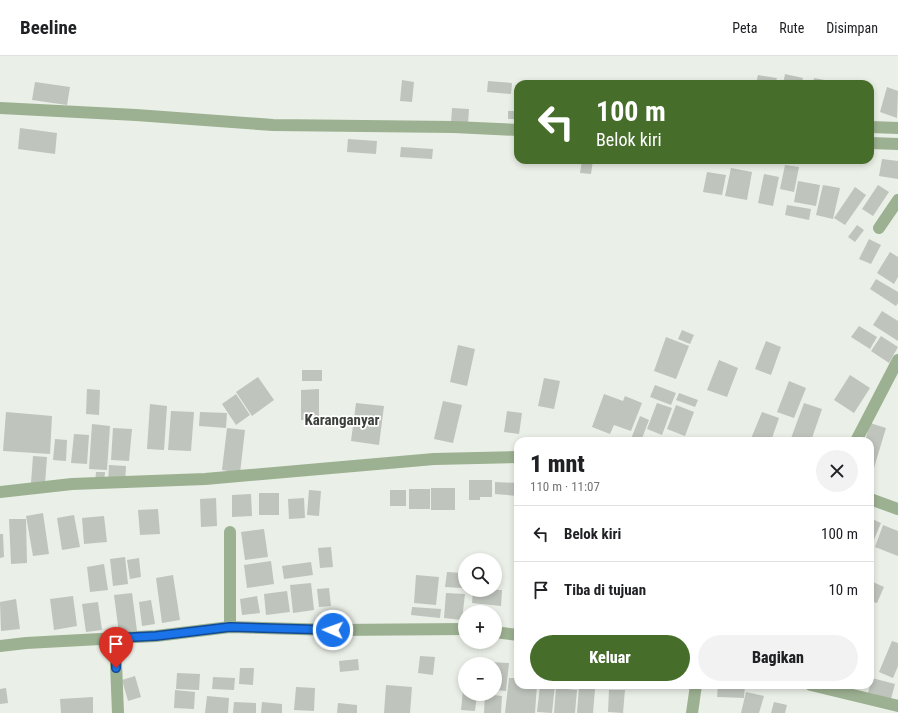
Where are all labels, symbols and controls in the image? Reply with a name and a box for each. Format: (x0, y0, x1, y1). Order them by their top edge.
text: Beeline (20, 16, 77, 39)
text: Peta (732, 20, 757, 36)
text: Rute (779, 20, 804, 36)
text: Disimpan (826, 20, 878, 36)
text: 100 m (596, 95, 666, 128)
icon: left (530, 96, 582, 148)
text: Belok kiri (596, 129, 662, 150)
district label: Karanganyar (304, 411, 380, 429)
text: 1 mnt (530, 450, 585, 478)
button: close (816, 450, 858, 492)
text: 110 m · 11:07 (530, 479, 600, 494)
icon: left (530, 523, 552, 545)
text: Belok kiri (564, 525, 621, 543)
text: 100 m (821, 525, 858, 543)
map controls (458, 553, 502, 701)
button: search (458, 553, 502, 597)
icon: arrive (530, 579, 552, 601)
text: Tiba di tujuan (564, 581, 646, 599)
text: 10 m (828, 581, 858, 599)
button: + (458, 605, 502, 649)
position arrow (312, 609, 354, 651)
pin (99, 627, 133, 668)
icon: arrive (105, 633, 127, 655)
button: Keluar (530, 635, 690, 681)
button: Bagikan (698, 635, 858, 681)
button: − (458, 657, 502, 701)

